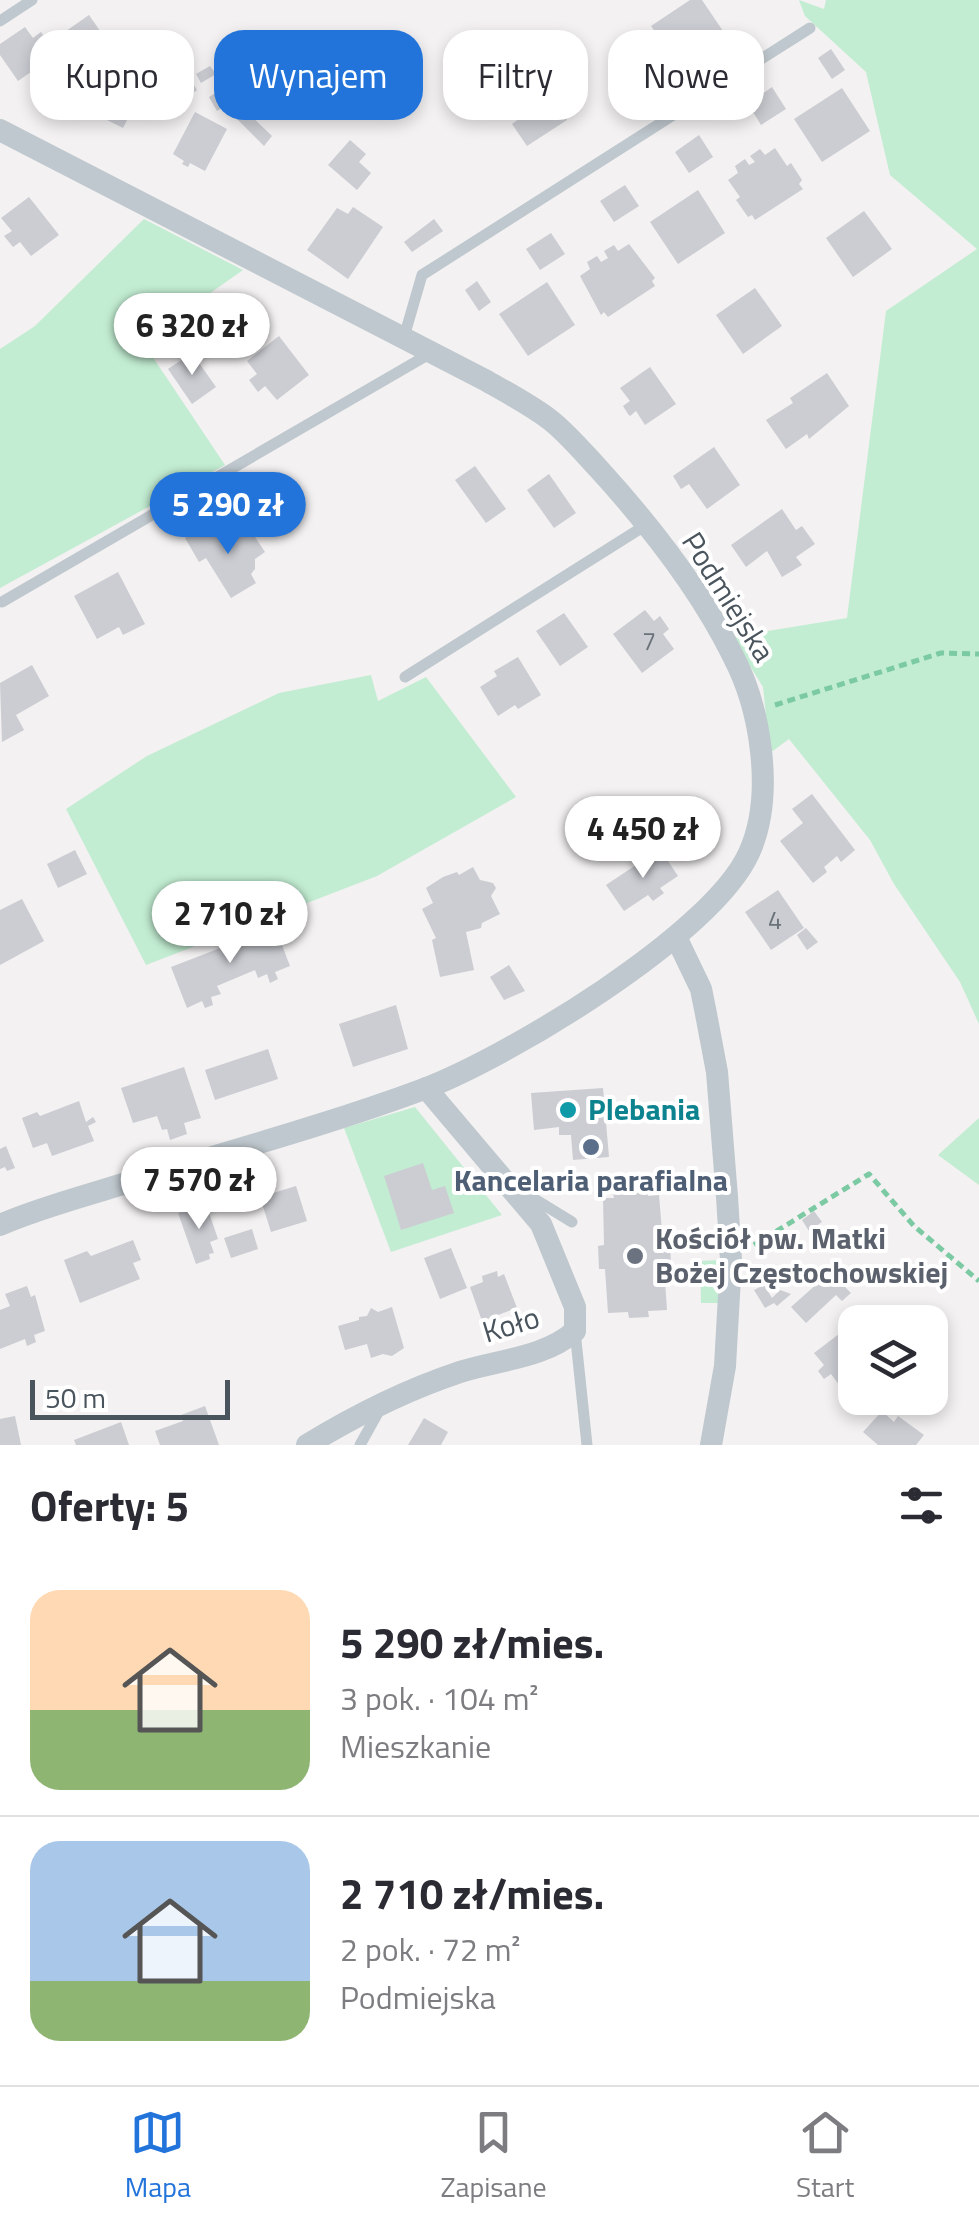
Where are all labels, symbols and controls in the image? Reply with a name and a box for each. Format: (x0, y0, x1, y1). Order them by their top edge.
chip: Kupno (30, 30, 194, 120)
chip: Wynajem (214, 30, 423, 120)
chip: Filtry (443, 30, 588, 120)
chip: Nowe (608, 30, 764, 120)
pin: 6 320 zł (89, 293, 295, 378)
text: 6 320 zł (136, 301, 248, 349)
pin: 5 290 zł (125, 472, 331, 557)
text: 5 290 zł (172, 480, 284, 528)
street label: Podmiejska (671, 522, 787, 671)
house number: 7 (642, 622, 656, 660)
pin: 4 450 zł (540, 796, 746, 881)
text: 4 450 zł (587, 804, 699, 852)
pin: 2 710 zł (127, 881, 333, 966)
text: 2 710 zł (174, 889, 286, 937)
house number: 4 (768, 901, 782, 939)
place label: Plebania (588, 1086, 700, 1132)
marker: Plebania (557, 1099, 579, 1121)
marker: Kancelaria parafialna (580, 1136, 602, 1158)
pin: 7 570 zł (96, 1147, 302, 1232)
text: 7 570 zł (143, 1155, 255, 1203)
place label: Kancelaria parafialna (454, 1157, 728, 1203)
place label: Kościół pw. Matki Bożej Częstochowskiej (655, 1215, 948, 1295)
marker: Kościół pw. Matki Bożej Częstochowskiej (624, 1245, 646, 1267)
street label: Koło (476, 1294, 545, 1354)
map controls (838, 1305, 948, 1415)
button: layers (838, 1305, 948, 1415)
scale bar (30, 1375, 230, 1420)
text: 50 m (45, 1376, 106, 1419)
text: Oferty: 5 (30, 1473, 189, 1537)
icon: filters (894, 1478, 949, 1533)
text: 5 290 zł/mies. (340, 1610, 604, 1674)
icon: home (110, 1630, 230, 1750)
text: 3 pok. · 104 m² (340, 1674, 539, 1722)
text: Mieszkanie (340, 1722, 491, 1770)
text: 2 710 zł/mies. (340, 1861, 604, 1925)
icon: home (110, 1881, 230, 2001)
text: 2 pok. · 72 m² (340, 1925, 521, 1973)
text: Podmiejska (340, 1973, 496, 2021)
tab: Mapa (125, 2105, 191, 2208)
tab: Zapisane (440, 2105, 547, 2208)
tab: Start (796, 2105, 854, 2208)

